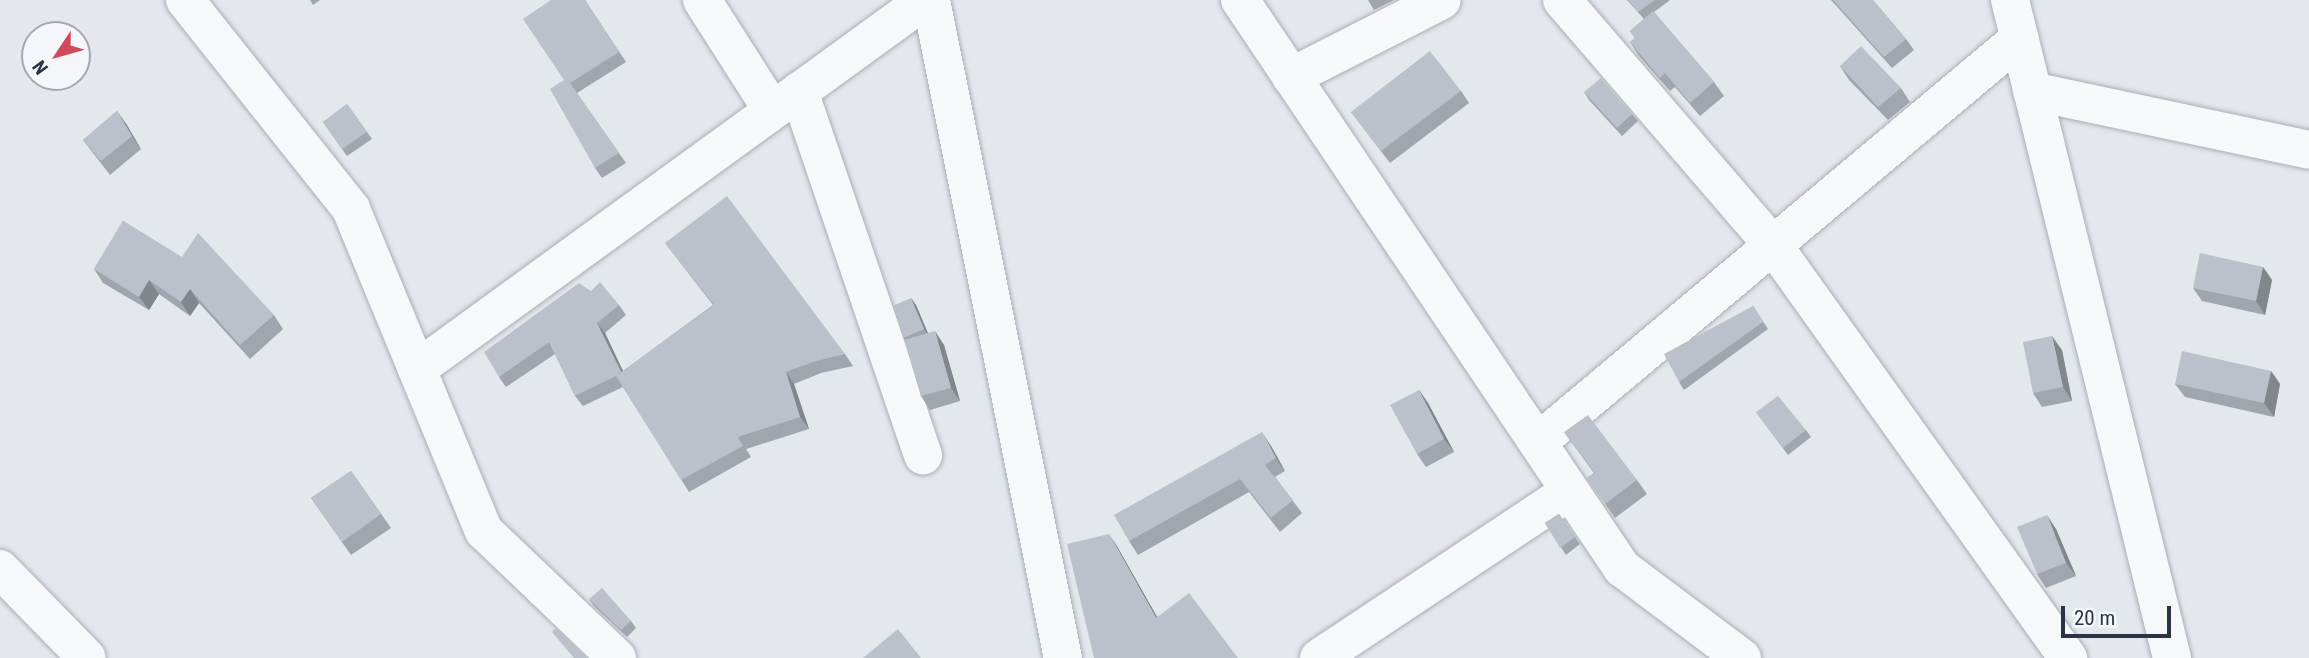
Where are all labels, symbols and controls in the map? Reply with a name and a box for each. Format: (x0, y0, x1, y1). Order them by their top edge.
north arrow (21, 21, 91, 91)
text: N (28, 56, 53, 79)
scale bar (2064, 592, 2174, 636)
text: 20 m (2074, 606, 2115, 630)

